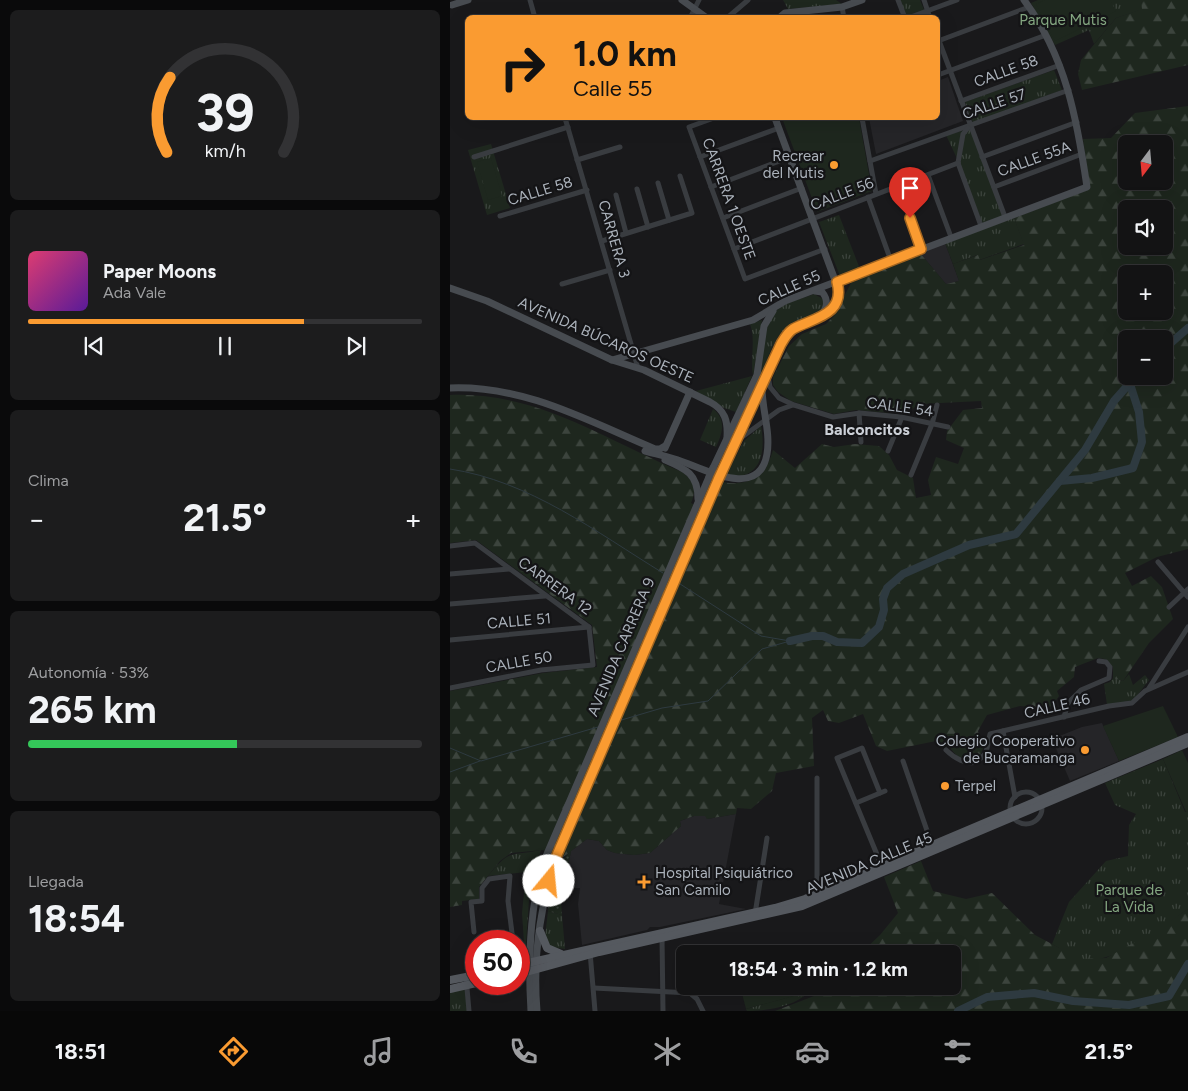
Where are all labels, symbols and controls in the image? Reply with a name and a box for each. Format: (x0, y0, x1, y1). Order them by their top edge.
park label: Parque Mutis (1019, 11, 1107, 29)
text: 1.0 km (573, 33, 677, 75)
icon: right (490, 35, 555, 100)
street label: CALLE 58 (971, 51, 1041, 91)
text: Calle 55 (573, 75, 653, 102)
text: 39 (195, 82, 255, 144)
street label: CALLE 57 (960, 85, 1028, 123)
street label: CARRERA 1 OESTE (699, 135, 759, 263)
north arrow (1118, 135, 1172, 190)
map controls (1118, 135, 1173, 385)
street label: CALLE 55A (995, 137, 1073, 181)
text: km/h (205, 140, 245, 161)
place label: Recrear del Mutis (763, 147, 824, 182)
marker: Recrear del Mutis (828, 159, 840, 171)
pin (889, 167, 931, 218)
street label: CALLE 58 (505, 173, 575, 209)
street label: CALLE 56 (808, 174, 877, 214)
icon: arrive (896, 174, 924, 202)
street label: CARRERA 3 (594, 198, 634, 280)
button: sound (1118, 200, 1173, 255)
text: Paper Moons (103, 260, 216, 283)
button: + (1118, 265, 1173, 320)
street label: CALLE 55 (755, 266, 823, 310)
text: Ada Vale (103, 283, 166, 302)
street label: AVENIDA BÚCAROS OESTE (515, 293, 697, 387)
button: − (1118, 330, 1173, 385)
icon: previous (80, 332, 108, 360)
icon: pause (211, 332, 239, 360)
icon: next (342, 332, 370, 360)
street label: CALLE 54 (866, 393, 934, 421)
district label: Balconcitos (824, 420, 910, 439)
text: Clima (28, 471, 69, 490)
text: 21.5° (183, 495, 267, 541)
text: − (28, 502, 45, 536)
text: + (405, 502, 422, 536)
street label: CARRERA 12 (515, 553, 595, 619)
street label: AVENIDA CARRERA 9 (584, 575, 658, 719)
street label: CALLE 51 (486, 609, 552, 633)
street label: CALLE 50 (484, 647, 554, 677)
text: Autonomía · 53% (28, 663, 149, 682)
text: 265 km (28, 687, 157, 733)
street label: CALLE 46 (1022, 690, 1092, 722)
place label: Colegio Cooperativo de Bucaramanga (936, 732, 1075, 767)
marker: Colegio Cooperativo de Bucaramanga (1079, 744, 1091, 756)
place label: Terpel (955, 777, 996, 795)
marker: Terpel (939, 780, 951, 792)
street label: AVENIDA CALLE 45 (803, 828, 935, 898)
position arrow (522, 854, 574, 906)
place label: Hospital Psiquiátrico San Camilo (655, 864, 793, 899)
text: Llegada (28, 872, 84, 891)
marker: Hospital Psiquiátrico San Camilo (637, 875, 651, 889)
park label: Parque de La Vida (1095, 881, 1163, 916)
text: 18:54 (28, 896, 125, 942)
speed limit sign: 50 (465, 930, 530, 995)
text: 18:54 · 3 min · 1.2 km (729, 958, 908, 981)
icon: directions (216, 1034, 251, 1069)
icon: music (361, 1034, 396, 1069)
icon: phone (506, 1034, 541, 1069)
icon: climate (650, 1034, 685, 1069)
icon: car (795, 1034, 830, 1069)
icon: filters (940, 1034, 975, 1069)
text: 18:51 (55, 1038, 106, 1065)
text: 21.5° (1084, 1038, 1133, 1065)

